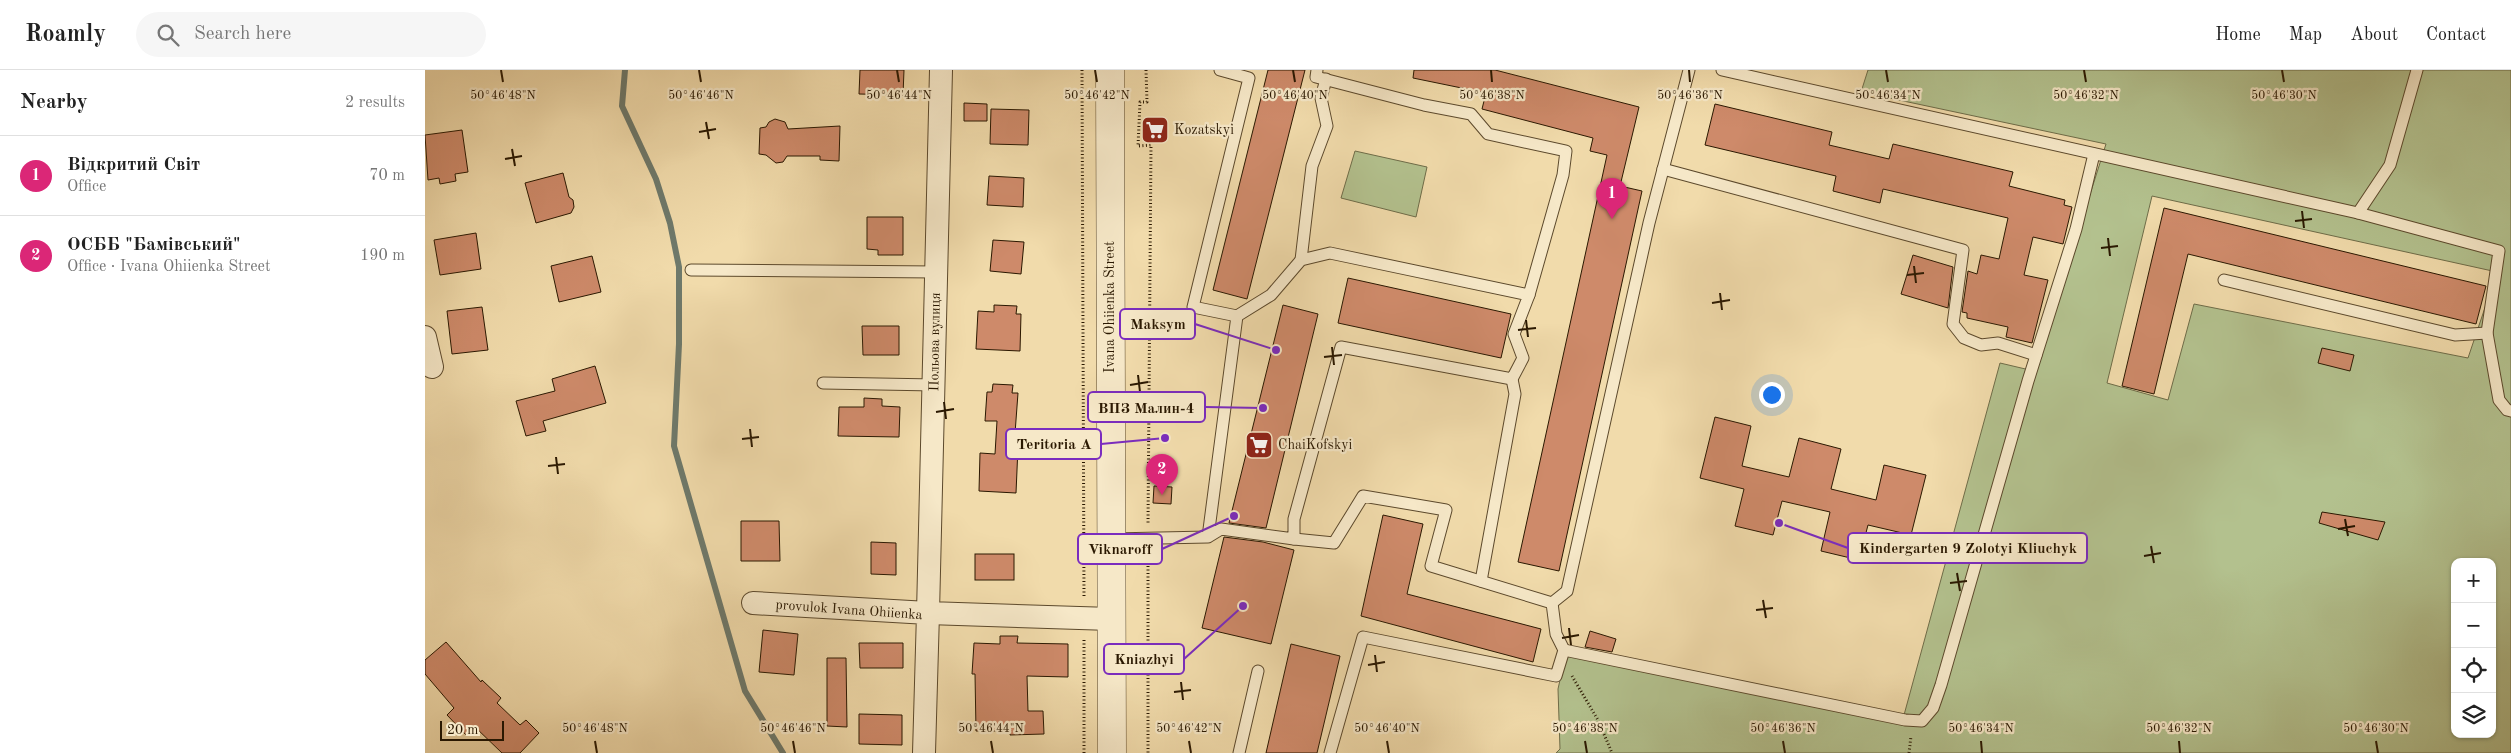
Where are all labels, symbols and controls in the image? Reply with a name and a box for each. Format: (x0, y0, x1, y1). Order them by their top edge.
search box (136, 12, 486, 57)
icon: search (154, 21, 182, 49)
text: Roamly (25, 23, 106, 47)
text: Search here (194, 25, 291, 44)
text: Home (2215, 26, 2261, 44)
text: Map (2289, 26, 2322, 44)
text: About (2350, 26, 2398, 44)
text: Contact (2426, 26, 2486, 44)
text: 50°46'48"N (470, 89, 536, 102)
text: 50°46'46"N (668, 89, 734, 102)
text: 50°46'44"N (866, 89, 932, 102)
text: 50°46'42"N (1064, 89, 1130, 102)
text: 50°46'40"N (1262, 89, 1328, 102)
text: 50°46'38"N (1459, 89, 1525, 102)
text: 50°46'36"N (1657, 89, 1723, 102)
text: 50°46'34"N (1855, 89, 1921, 102)
text: 50°46'32"N (2053, 89, 2119, 102)
text: 50°46'30"N (2251, 89, 2317, 102)
text: Nearby (20, 92, 88, 113)
text: 2 results (345, 95, 405, 111)
supermarket icon: Kozatskyi (1140, 115, 1170, 145)
place label: Kozatskyi (1174, 123, 1234, 137)
text: Відкритий Світ (67, 156, 200, 175)
text: 1 (31, 168, 41, 184)
text: 70 m (369, 168, 405, 184)
pin: 1 (1596, 178, 1628, 219)
text: Office (67, 179, 106, 195)
text: ОСББ "Бамівський" (67, 236, 241, 255)
street label: Ivana Ohiienka Street (1103, 241, 1117, 373)
text: 2 (31, 248, 41, 264)
text: 190 m (360, 248, 405, 264)
text: Office · Ivana Ohiienka Street (67, 259, 271, 275)
street label: Польова вулиця (927, 292, 943, 392)
callout: Maksym (1120, 309, 1195, 339)
text: Maksym (1130, 318, 1186, 333)
your location (1759, 382, 1785, 408)
callout: ВПЗ Малин-4 (1088, 392, 1205, 422)
text: ВПЗ Малин-4 (1098, 402, 1194, 417)
callout: Teritoria A (1006, 429, 1101, 459)
supermarket icon: ChaiKofskyi (1244, 430, 1274, 460)
text: Teritoria A (1017, 438, 1091, 453)
place label: ChaiKofskyi (1278, 438, 1353, 452)
pin: 2 (1146, 454, 1178, 495)
callout: Kindergarten 9 Zolotyi Kliuchyk (1848, 533, 2087, 563)
callout: Viknaroff (1078, 534, 1162, 564)
text: Kindergarten 9 Zolotyi Kliuchyk (1859, 542, 2078, 557)
text: Viknaroff (1088, 543, 1154, 558)
map controls (2451, 558, 2496, 738)
button: + (2451, 558, 2496, 603)
street label: provulok Ivana Ohiienka (775, 598, 923, 622)
button: − (2451, 603, 2496, 648)
callout: Kniazhyi (1104, 644, 1184, 674)
button: locate (2451, 648, 2496, 693)
text: Kniazhyi (1114, 653, 1174, 668)
button: layers (2451, 693, 2496, 738)
scale bar (440, 718, 504, 741)
text: 50°46'48"N (562, 722, 628, 735)
text: 50°46'46"N (760, 722, 826, 735)
text: 50°46'44"N (958, 722, 1024, 735)
text: 50°46'42"N (1156, 722, 1222, 735)
text: 50°46'40"N (1354, 722, 1420, 735)
text: 50°46'38"N (1552, 722, 1618, 735)
text: 50°46'36"N (1750, 722, 1816, 735)
text: 50°46'34"N (1948, 722, 2014, 735)
text: 50°46'32"N (2146, 722, 2212, 735)
text: 50°46'30"N (2343, 722, 2409, 735)
text: 20 m (447, 723, 478, 737)

